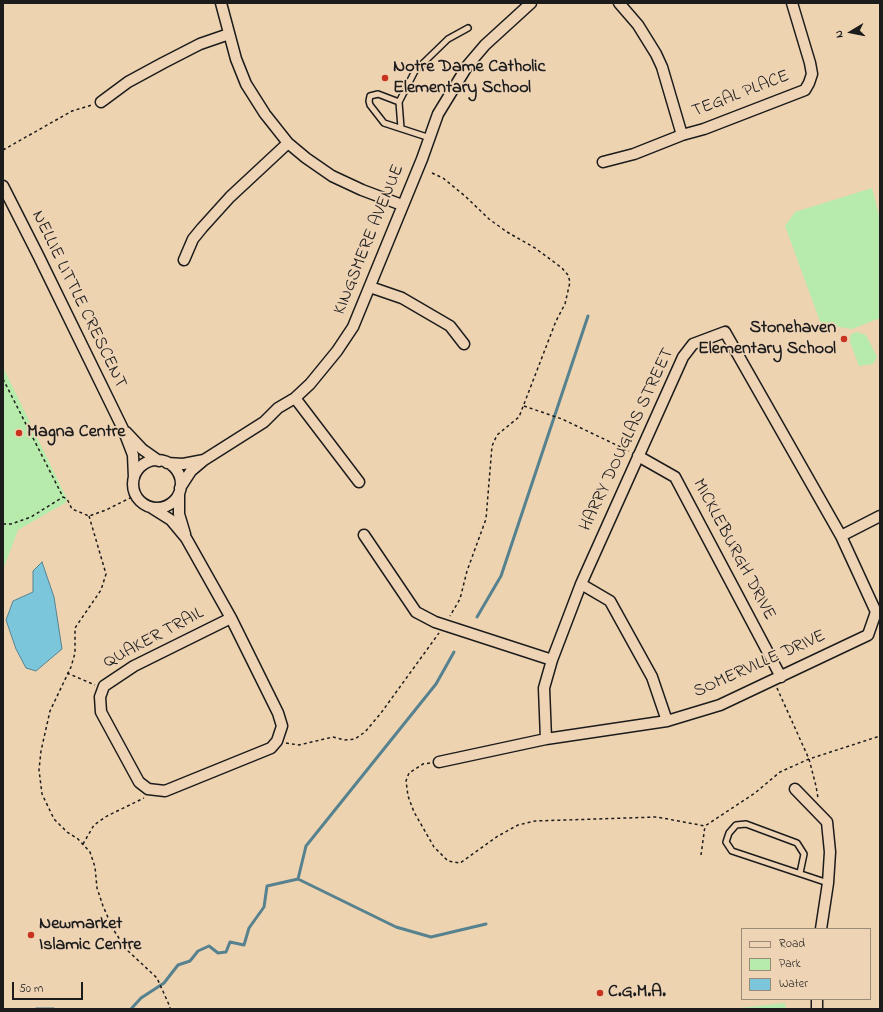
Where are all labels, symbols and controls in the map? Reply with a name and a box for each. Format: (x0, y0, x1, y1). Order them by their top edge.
north arrow (831, 12, 871, 52)
text: N (831, 29, 848, 39)
place label: Notre Dame Catholic Elementary School (393, 57, 545, 100)
street label: TEGAL PLACE (689, 67, 793, 123)
marker: Notre Dame Catholic Elementary School (380, 73, 390, 83)
street label: KINGSMERE AVENUE (330, 162, 410, 318)
street label: NELLIE LITTLE CRESCENT (26, 208, 130, 392)
place label: Stonehaven Elementary School (698, 318, 836, 360)
marker: Stonehaven Elementary School (839, 334, 849, 344)
street label: HARRY DOUGLAS STREET (576, 345, 680, 535)
place label: Magna Centre (27, 422, 125, 444)
marker: Magna Centre (14, 428, 24, 438)
street label: MICKLEBURGH DRIVE (687, 476, 779, 624)
street label: QUAKER TRAIL (100, 604, 208, 674)
street label: SOMERVILLE DRIVE (691, 626, 829, 704)
place label: Newmarket Islamic Centre (39, 914, 141, 956)
legend (741, 928, 871, 1000)
marker: Newmarket Islamic Centre (26, 930, 36, 940)
text: Road (779, 935, 805, 953)
text: Park (779, 955, 801, 973)
scale bar (14, 974, 85, 1000)
text: Water (779, 975, 808, 993)
text: 50 m (19, 980, 43, 998)
place label: C.G.M.A. (608, 982, 666, 1004)
marker: C.G.M.A. (595, 988, 605, 998)

